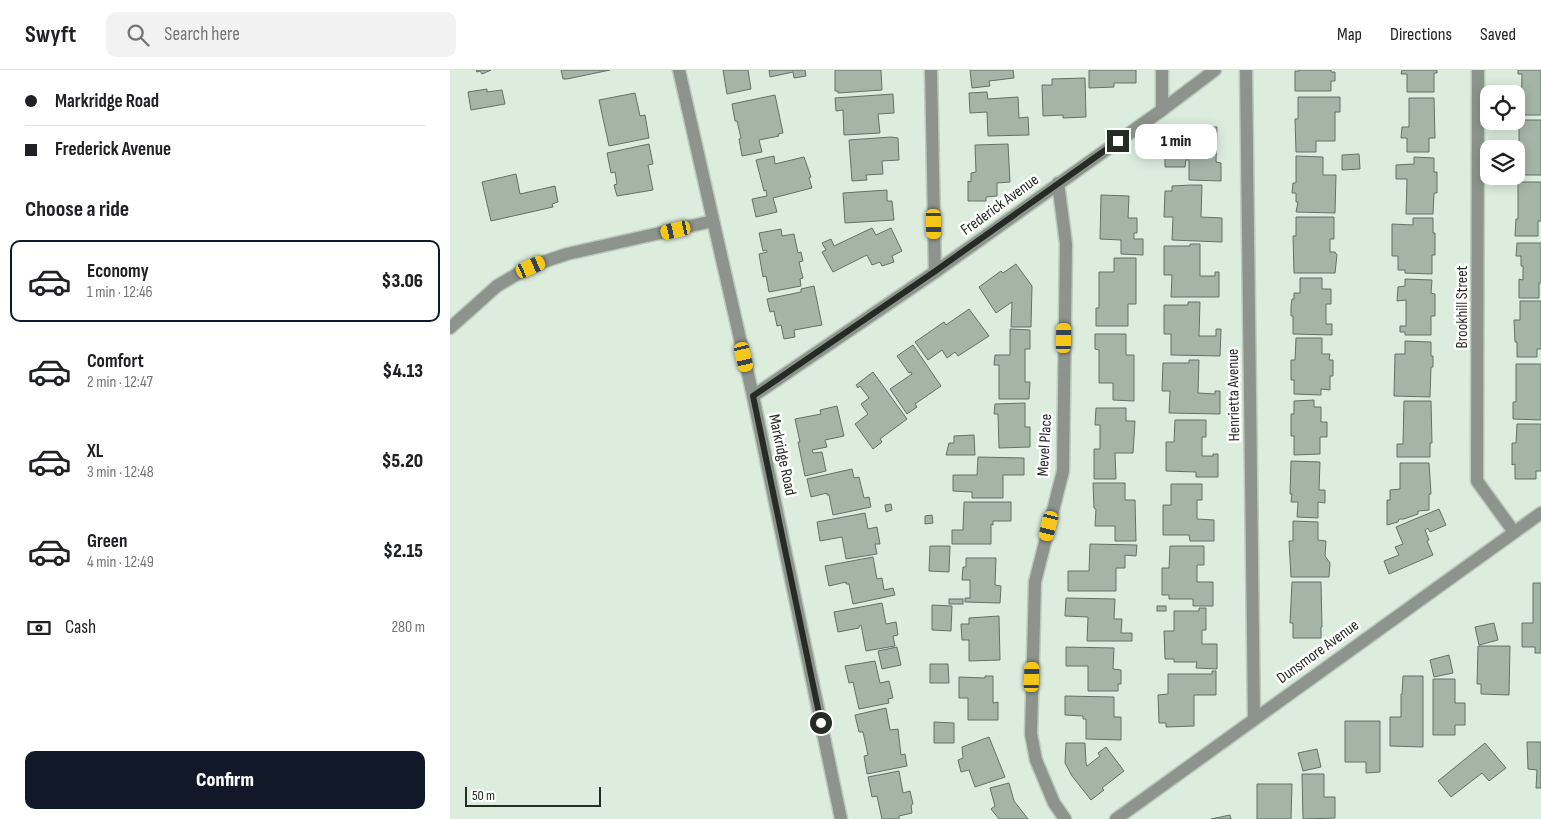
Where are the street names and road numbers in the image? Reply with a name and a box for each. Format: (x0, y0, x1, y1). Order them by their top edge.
street label: Frederick Avenue (957, 170, 1043, 240)
street label: Brookhill Street (1453, 265, 1472, 348)
street label: Henrietta Avenue (1224, 348, 1244, 442)
street label: Markridge Road (764, 413, 800, 497)
street label: Mevel Place (1034, 413, 1056, 477)
street label: Dunsmore Avenue (1273, 616, 1363, 688)

